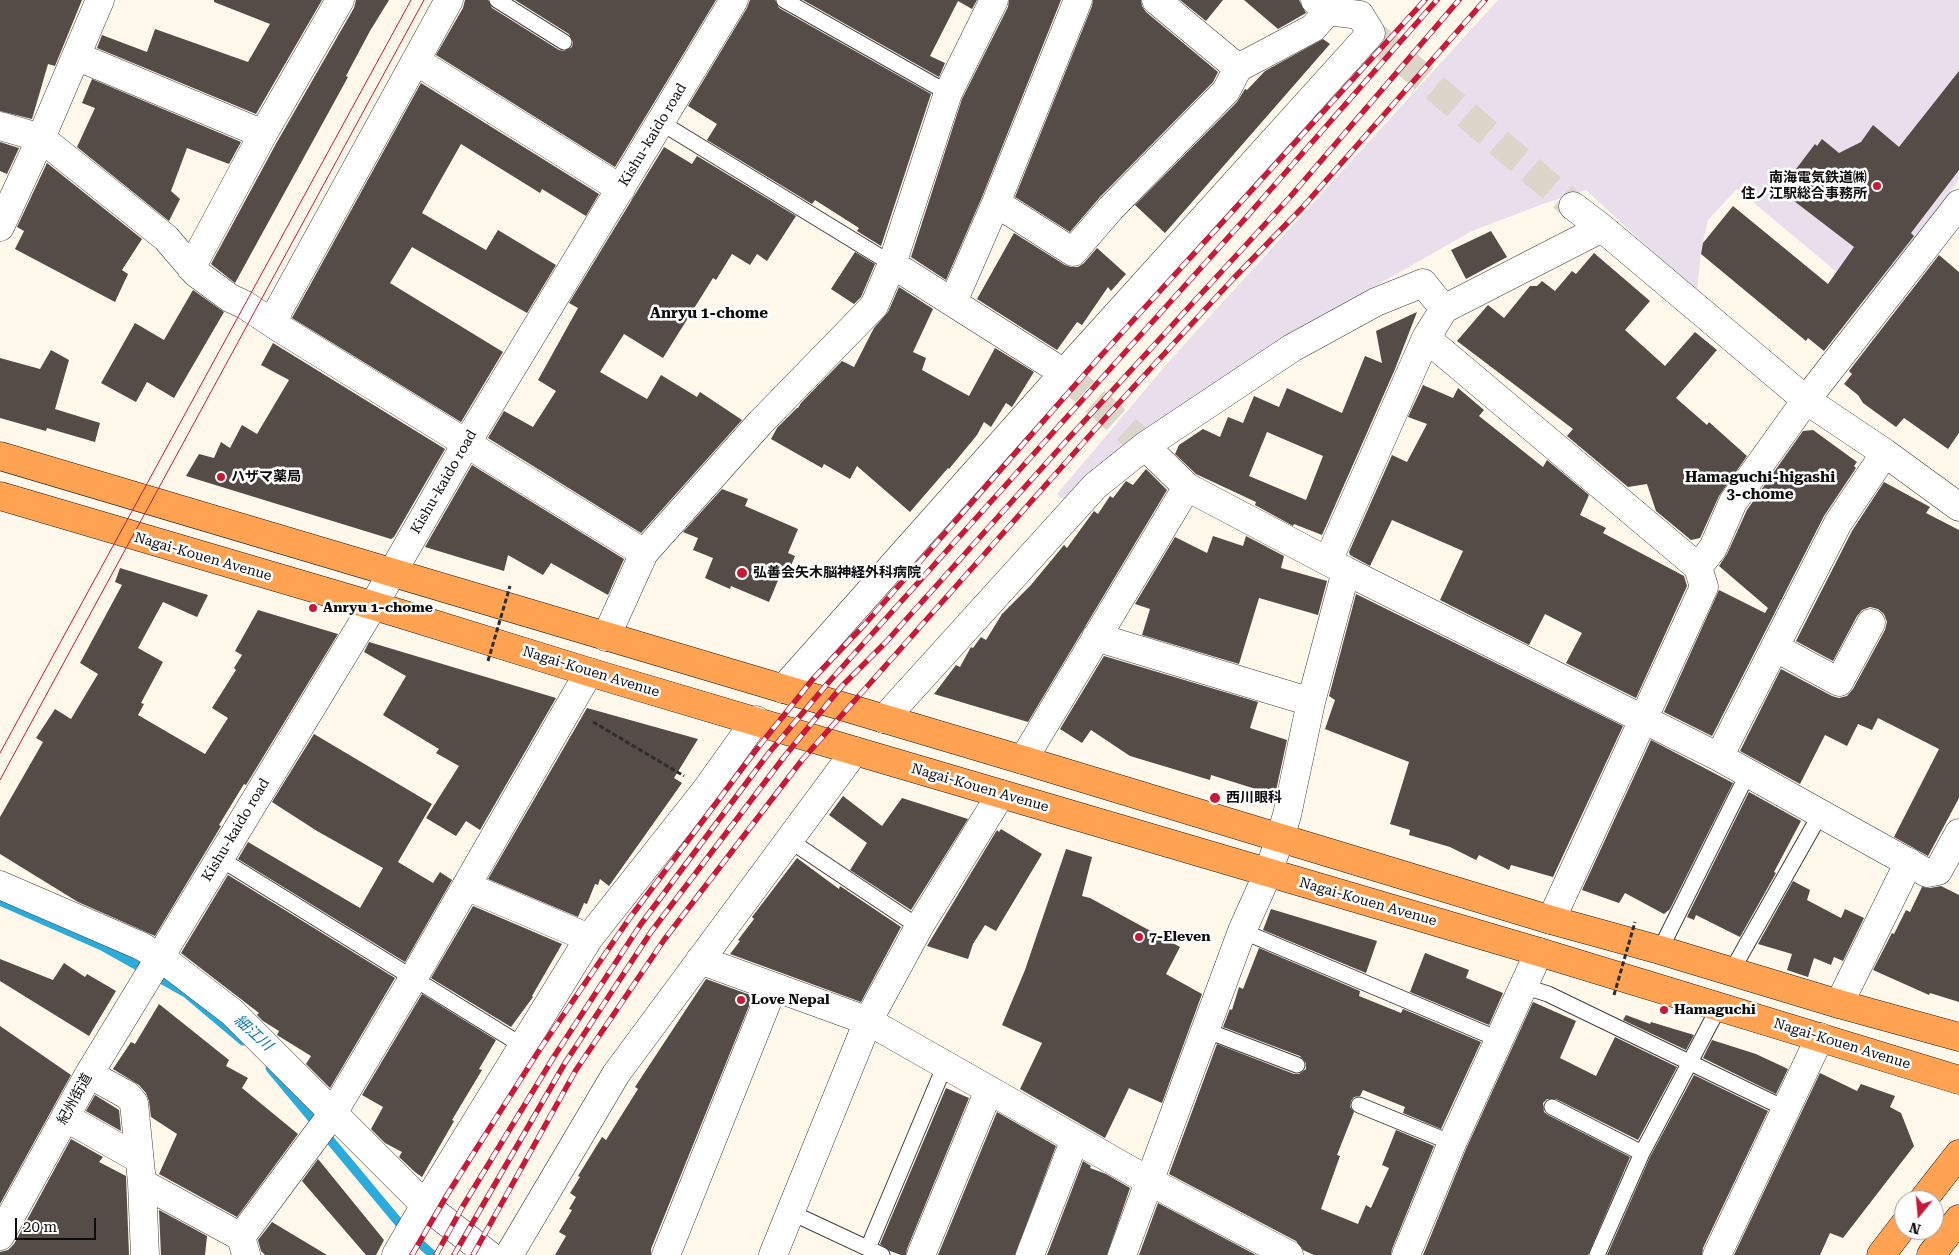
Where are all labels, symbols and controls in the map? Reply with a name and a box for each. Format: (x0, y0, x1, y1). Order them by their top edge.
street label: Kishu-kaido road (616, 80, 690, 190)
place label: 南海電気鉄道㈱ 住ノ江駅総合事務所 (1741, 170, 1867, 202)
marker: 南海電気鉄道㈱ 住ノ江駅総合事務所 (1871, 180, 1883, 192)
district label: Anryu 1-chome (650, 305, 768, 323)
street label: Kishu-kaido road (407, 427, 481, 537)
place label: ハザマ薬局 (231, 469, 301, 485)
district label: Hamaguchi-higashi 3-chome (1685, 469, 1835, 504)
marker: ハザマ薬局 (215, 471, 227, 483)
street label: Nagai-Kouen Avenue (132, 529, 274, 585)
place label: 弘善会矢木脳神経外科病院 (753, 565, 921, 581)
marker: 弘善会矢木脳神経外科病院 (735, 566, 749, 580)
place label: Anryu 1-chome (323, 600, 433, 616)
marker: Anryu 1-chome (307, 602, 319, 614)
street label: Nagai-Kouen Avenue (521, 643, 661, 701)
street label: Nagai-Kouen Avenue (909, 760, 1051, 816)
street label: Kishu-kaido road (199, 775, 273, 885)
place label: 西川眼科 (1226, 790, 1282, 806)
marker: 西川眼科 (1208, 791, 1222, 805)
street label: Nagai-Kouen Avenue (1297, 874, 1439, 930)
place label: 7-Eleven (1149, 929, 1211, 945)
marker: 7-Eleven (1133, 931, 1145, 943)
place label: Love Nepal (751, 992, 829, 1008)
marker: Love Nepal (735, 994, 747, 1006)
place label: Hamaguchi (1674, 1002, 1756, 1018)
marker: Hamaguchi (1658, 1004, 1670, 1016)
water label: 細江川 (230, 1011, 276, 1055)
street label: Nagai-Kouen Avenue (1772, 1015, 1912, 1073)
street label: 紀州街道 (54, 1070, 96, 1128)
north arrow (1894, 1190, 1944, 1240)
scale bar (18, 1208, 99, 1240)
text: 20 m (23, 1218, 57, 1236)
text: N (1907, 1219, 1922, 1238)

